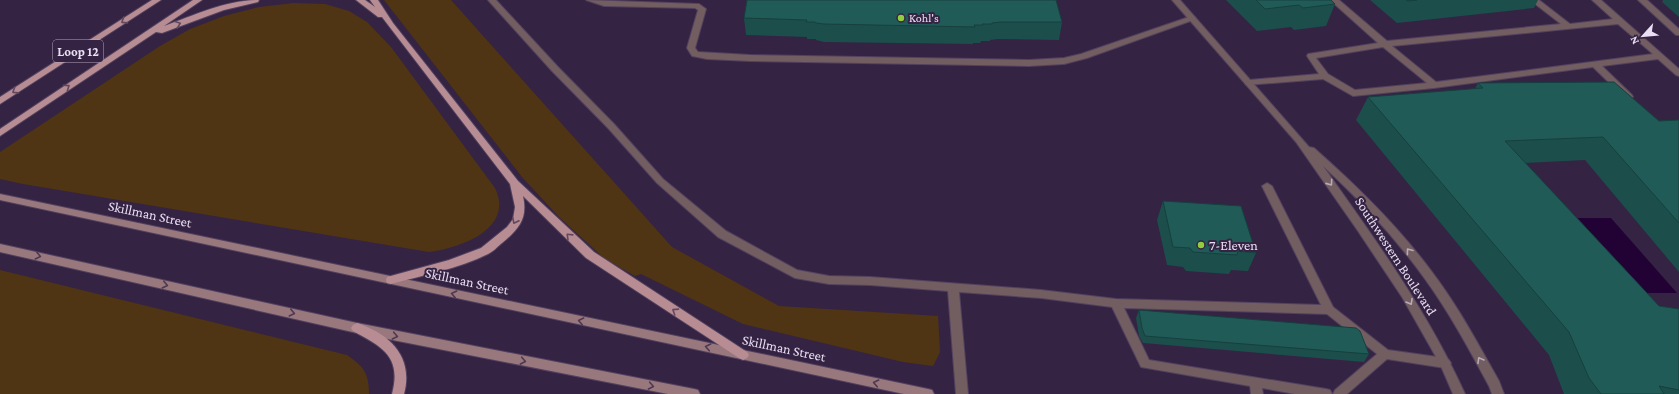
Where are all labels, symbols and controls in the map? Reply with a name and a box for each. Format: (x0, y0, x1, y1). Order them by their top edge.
place label: Kohl's (909, 11, 939, 25)
marker: Kohl's (896, 13, 906, 23)
one-way arrow (121, 16, 128, 24)
north arrow (1623, 16, 1663, 56)
one-way arrow (175, 20, 182, 28)
text: N (1627, 34, 1641, 47)
road number: Loop 12 (53, 40, 103, 62)
one-way arrow (63, 85, 70, 92)
one-way arrow (12, 87, 19, 94)
one-way arrow (1325, 179, 1332, 186)
street label: Southwestern Boulevard (1352, 194, 1440, 318)
street label: Skillman Street (107, 197, 194, 231)
one-way arrow (512, 217, 520, 224)
one-way arrow (566, 233, 574, 240)
place label: 7-Eleven (1209, 237, 1258, 253)
marker: 7-Eleven (1196, 240, 1206, 250)
one-way arrow (1407, 248, 1414, 255)
one-way arrow (35, 252, 41, 260)
street label: Skillman Street (424, 264, 511, 298)
one-way arrow (162, 280, 168, 288)
one-way arrow (451, 290, 457, 298)
one-way arrow (1406, 298, 1413, 305)
one-way arrow (288, 309, 295, 317)
one-way arrow (672, 309, 679, 316)
one-way arrow (578, 317, 584, 325)
one-way arrow (392, 331, 399, 339)
street label: Skillman Street (741, 331, 828, 365)
one-way arrow (705, 344, 711, 352)
one-way arrow (520, 356, 526, 364)
one-way arrow (1478, 357, 1485, 364)
one-way arrow (873, 380, 880, 388)
one-way arrow (647, 381, 654, 389)

